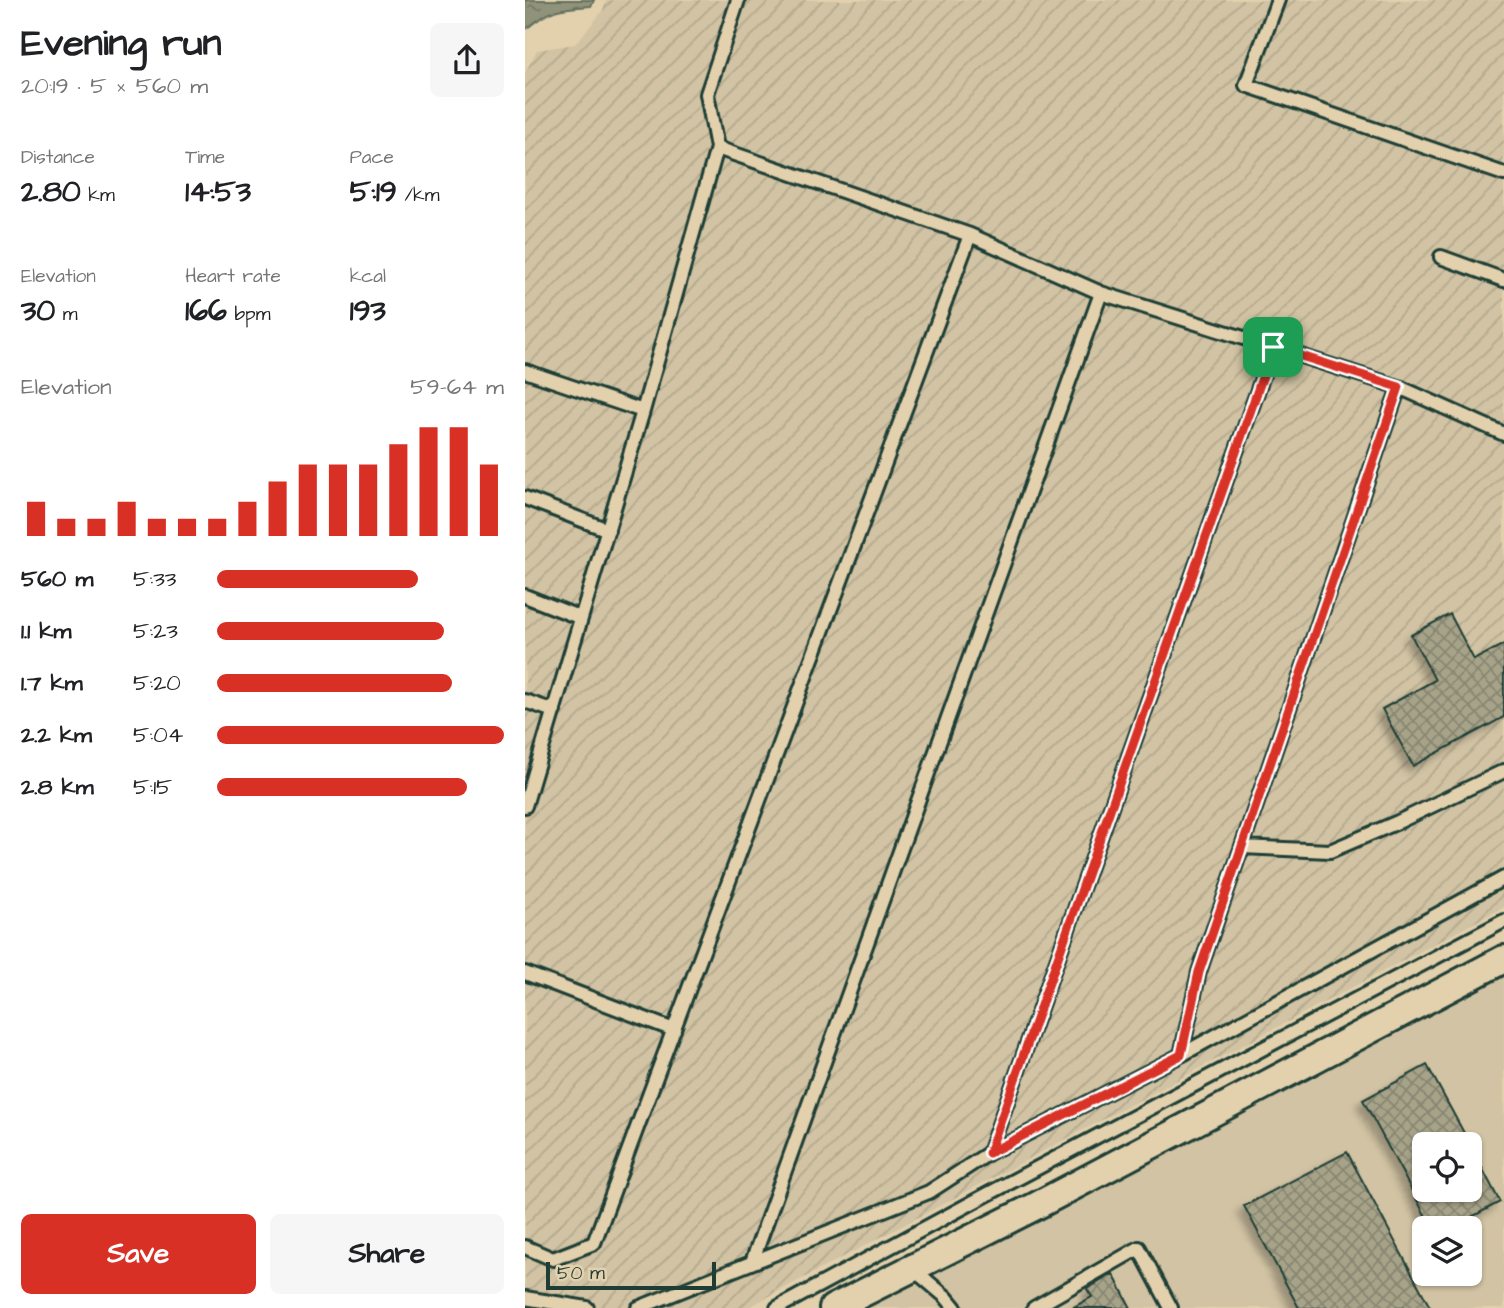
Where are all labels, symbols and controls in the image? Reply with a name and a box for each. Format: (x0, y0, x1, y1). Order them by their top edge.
text: Evening run (21, 18, 222, 70)
button: share (430, 23, 504, 97)
text: 20:19 · 5 × 560 m (21, 70, 208, 102)
text: Distance (21, 144, 95, 171)
text: Time (185, 144, 225, 171)
text: Pace (350, 144, 394, 171)
text: 2.80 (21, 171, 81, 213)
text: 14:53 (185, 171, 251, 213)
text: 5:19 (350, 171, 397, 213)
text: km (81, 182, 115, 209)
text: /km (397, 182, 440, 209)
text: Elevation (21, 263, 96, 290)
text: Heart rate (185, 263, 281, 290)
text: kcal (350, 263, 386, 290)
text: 30 (21, 290, 55, 332)
text: 166 (185, 290, 227, 332)
text: 193 (350, 290, 386, 332)
text: m (55, 301, 78, 328)
text: bpm (227, 301, 270, 328)
pin (1243, 317, 1303, 377)
icon: arrive (1254, 328, 1292, 366)
text: Elevation (21, 371, 112, 403)
text: 59–64 m (410, 371, 504, 403)
text: 560 m (21, 563, 93, 595)
text: 5:33 (133, 563, 177, 595)
text: 1.1 km (21, 615, 71, 647)
text: 5:23 (133, 615, 178, 647)
text: 1.7 km (21, 667, 83, 699)
text: 5:20 (133, 667, 181, 699)
text: 2.2 km (21, 719, 92, 751)
text: 5:04 (133, 719, 183, 751)
text: 2.8 km (21, 771, 94, 803)
text: 5:15 (133, 771, 172, 803)
map controls (1412, 1132, 1482, 1286)
button: locate (1412, 1132, 1482, 1202)
button: Save (21, 1214, 256, 1294)
button: Share (270, 1214, 504, 1294)
button: layers (1412, 1216, 1482, 1286)
scale bar (546, 1259, 716, 1291)
text: 50 m (557, 1260, 605, 1287)

